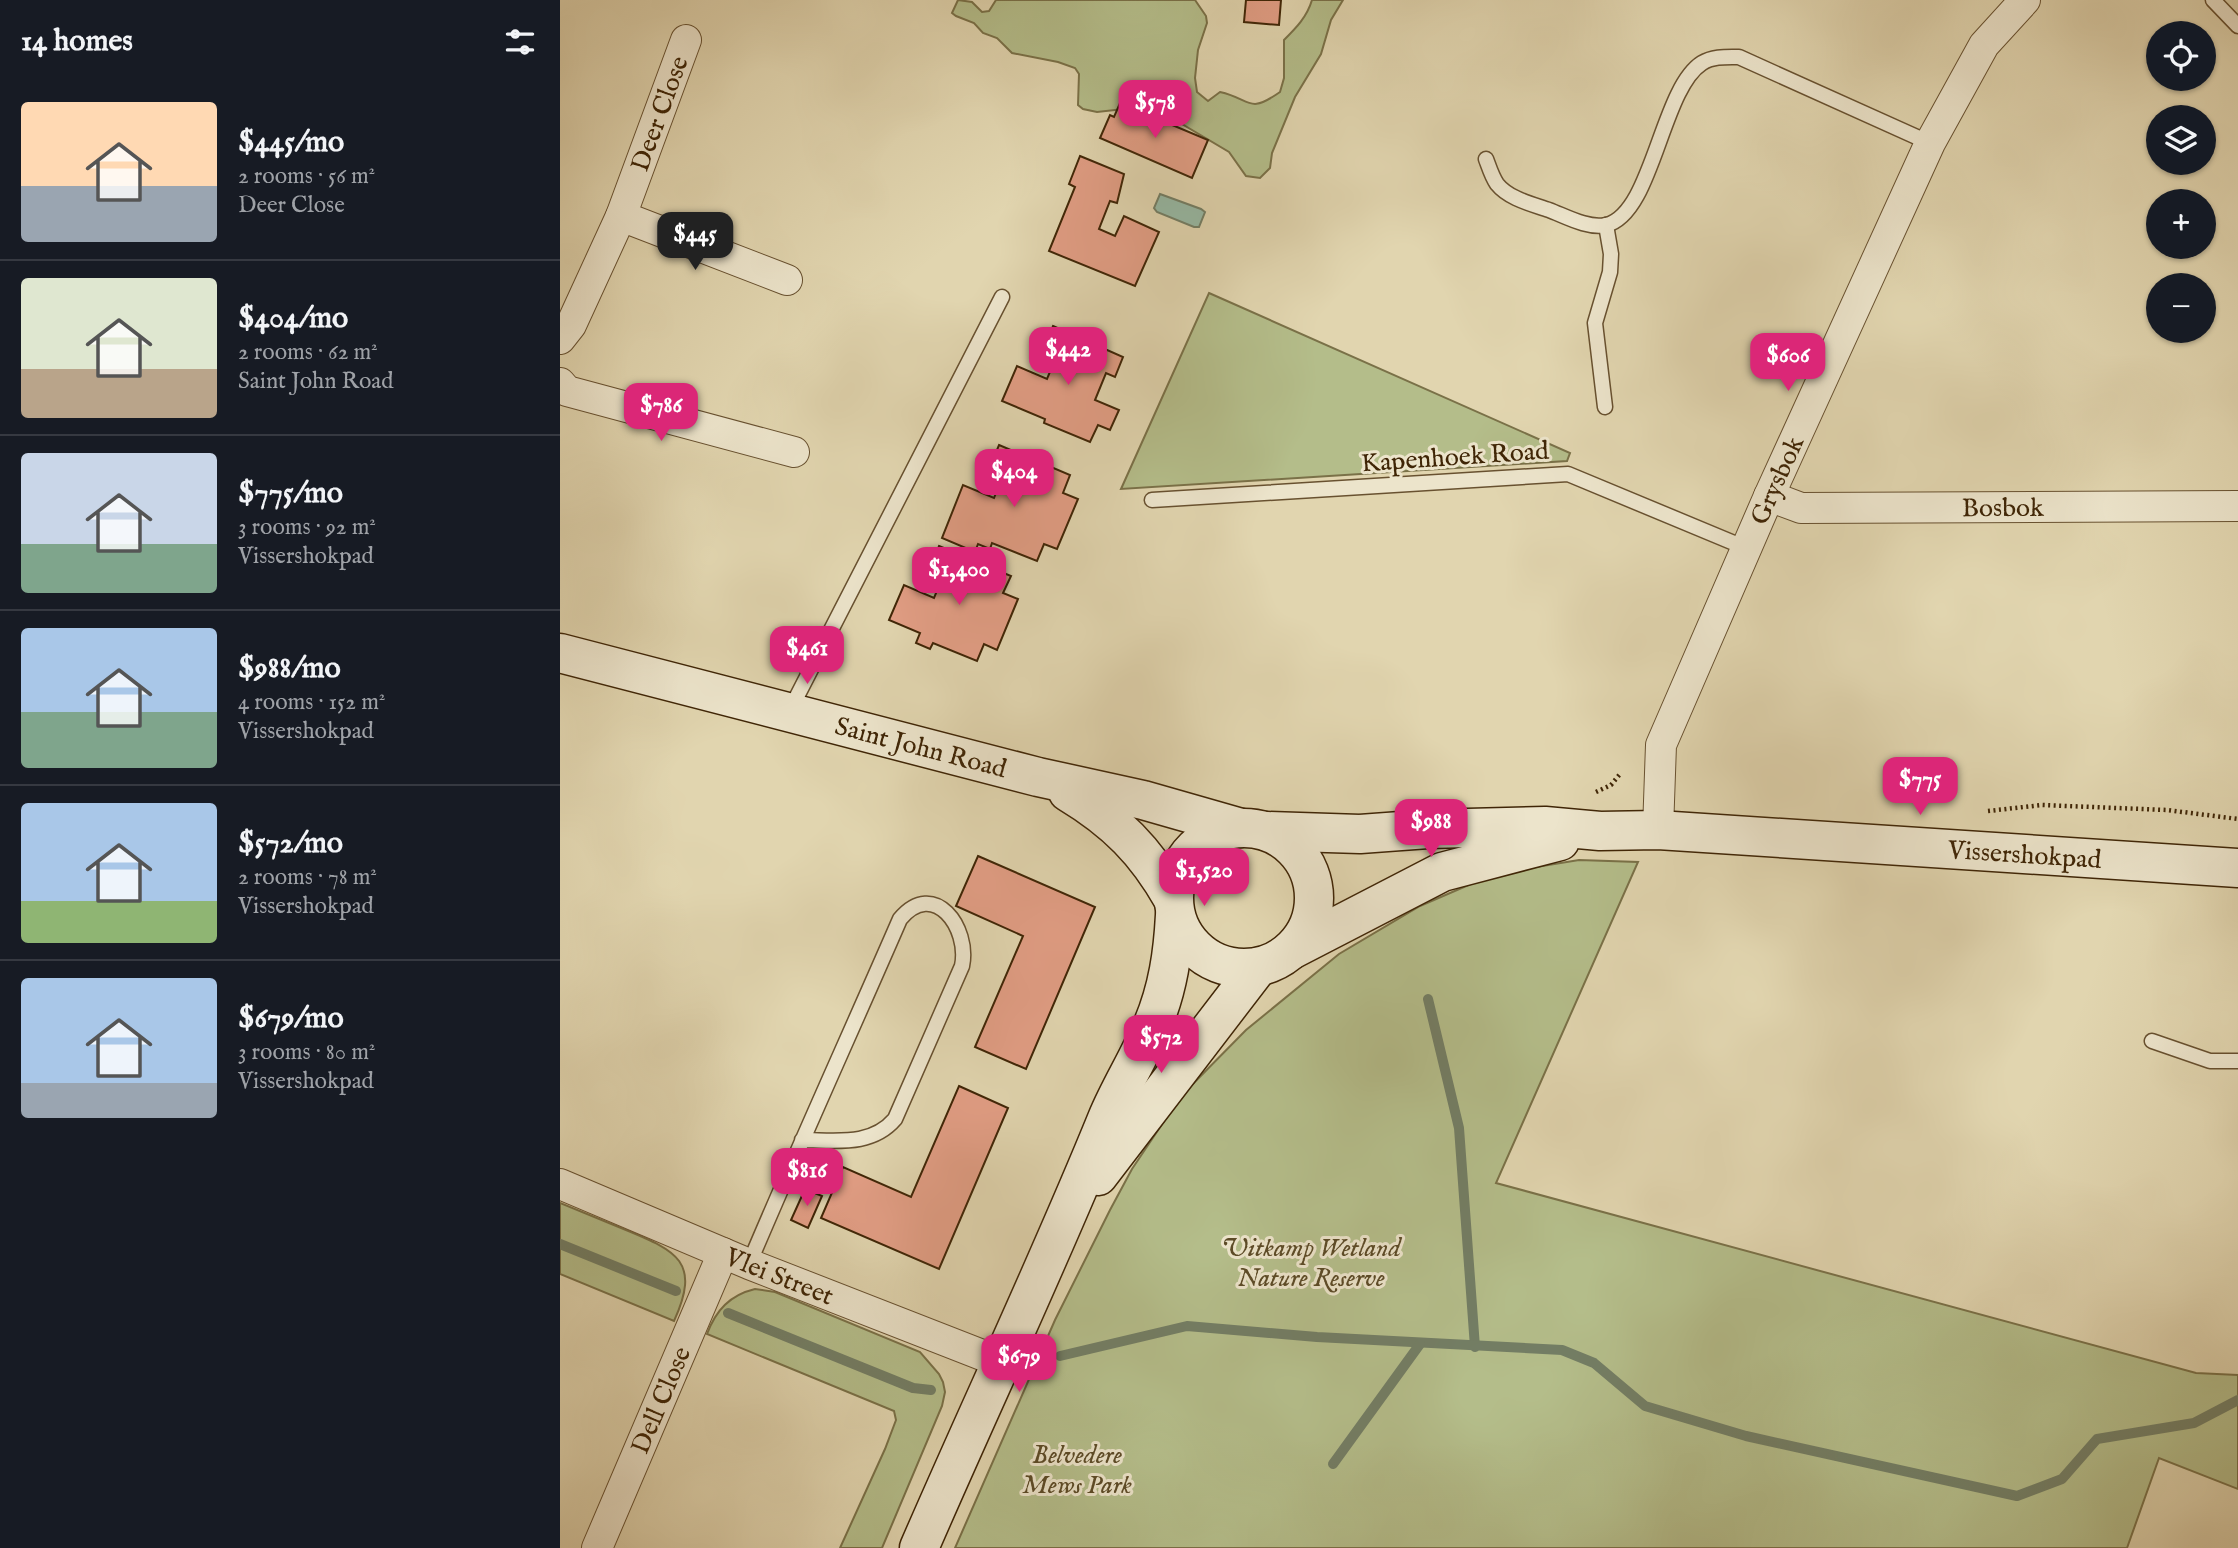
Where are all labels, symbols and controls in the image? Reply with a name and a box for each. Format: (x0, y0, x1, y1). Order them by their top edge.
map controls (2146, 21, 2216, 343)
button: locate (2146, 21, 2216, 91)
text: 14 homes (21, 23, 133, 61)
icon: filters (501, 23, 539, 61)
street label: Deer Close (624, 52, 697, 176)
pin: $578 (1114, 80, 1196, 140)
text: $578 (1135, 88, 1175, 117)
button: layers (2146, 105, 2216, 175)
text: $445/mo (238, 124, 344, 162)
icon: home (77, 130, 161, 214)
text: 2 rooms · 56 m² (238, 162, 375, 191)
button: + (2146, 189, 2216, 259)
text: Deer Close (238, 191, 345, 220)
pin: $445 (654, 212, 736, 272)
text: $445 (673, 220, 717, 249)
button: − (2146, 273, 2216, 343)
text: $404/mo (238, 300, 348, 338)
icon: home (77, 306, 161, 390)
pin: $442 (1027, 328, 1109, 387)
pin: $606 (1747, 334, 1829, 393)
text: $442 (1045, 335, 1091, 364)
text: 2 rooms · 62 m² (238, 338, 378, 367)
text: $606 (1766, 341, 1810, 370)
text: Saint John Road (238, 367, 394, 396)
pin: $786 (620, 384, 702, 443)
text: $786 (640, 391, 682, 420)
street label: Grysbok (1744, 430, 1813, 530)
street label: Kapenhoek Road (1360, 434, 1550, 481)
pin: $404 (973, 449, 1055, 509)
text: $404 (991, 457, 1037, 486)
text: $775/mo (238, 475, 343, 513)
icon: home (77, 481, 161, 565)
street label: Bosbok (1962, 492, 2045, 525)
text: 3 rooms · 92 m² (238, 513, 376, 542)
text: Vissershokpad (238, 542, 374, 571)
pin: $1,400 (902, 548, 1016, 607)
text: $1,400 (928, 555, 990, 584)
pin: $461 (766, 626, 848, 686)
text: $461 (786, 634, 828, 663)
text: $988/mo (238, 650, 341, 688)
icon: home (77, 656, 161, 740)
text: 4 rooms · 152 m² (238, 688, 385, 717)
street label: Saint John Road (831, 710, 1010, 786)
text: Vissershokpad (238, 717, 374, 746)
pin: $775 (1879, 758, 1961, 817)
text: $775 (1899, 765, 1941, 794)
pin: $988 (1390, 800, 1472, 859)
text: $988 (1411, 807, 1451, 836)
text: $572/mo (238, 825, 343, 863)
icon: home (77, 831, 161, 915)
street label: Vissershokpad (1946, 834, 2102, 877)
pin: $1,520 (1147, 848, 1261, 908)
text: $1,520 (1175, 856, 1233, 885)
text: 2 rooms · 78 m² (238, 863, 377, 892)
text: Vissershokpad (238, 892, 374, 921)
text: $679/mo (238, 1000, 344, 1038)
icon: home (77, 1006, 161, 1090)
pin: $572 (1120, 1016, 1202, 1075)
text: $572 (1140, 1023, 1182, 1052)
text: 3 rooms · 80 m² (238, 1038, 375, 1067)
text: Vissershokpad (238, 1067, 374, 1096)
pin: $816 (766, 1148, 848, 1208)
text: $816 (787, 1156, 827, 1185)
park label: Uitkamp Wetland Nature Reserve (1221, 1232, 1403, 1295)
street label: Vlei Street (719, 1240, 838, 1313)
pin: $679 (978, 1334, 1060, 1394)
street label: Dell Close (624, 1342, 699, 1459)
text: $679 (997, 1342, 1041, 1371)
park label: Belvedere Mews Park (1022, 1439, 1133, 1502)

